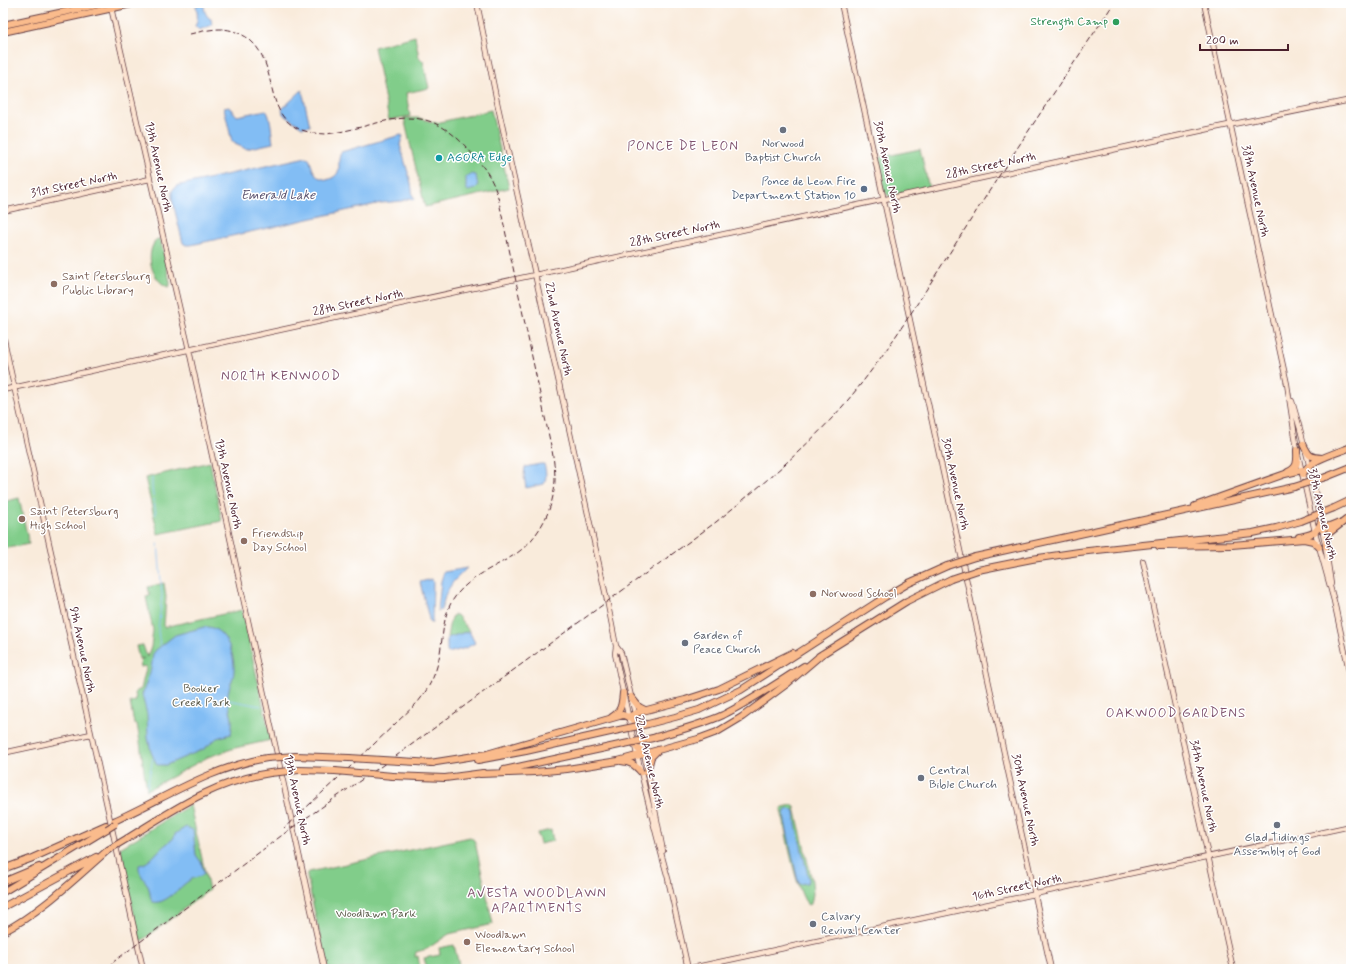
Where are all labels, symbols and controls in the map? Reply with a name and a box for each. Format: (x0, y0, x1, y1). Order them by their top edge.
place label: Strength Camp (1030, 14, 1108, 31)
marker: Strength Camp (1111, 17, 1121, 27)
scale bar (1200, 26, 1288, 52)
text: 200 m (1206, 33, 1239, 49)
street label: 30th Avenue North (869, 119, 905, 215)
street label: 13th Avenue North (141, 120, 175, 214)
marker: Norwood Baptist Church (778, 125, 788, 135)
place label: Norwood Baptist Church (745, 136, 821, 166)
district label: PONCE DE LEON (627, 138, 739, 155)
street label: 38th Avenue North (1237, 143, 1273, 239)
street label: 28th Street North (945, 149, 1037, 183)
place label: AGORA Edge (447, 150, 512, 167)
marker: AGORA Edge (434, 153, 444, 163)
street label: 31st Street North (29, 168, 119, 202)
place label: Ponce de Leon Fire Department Station 10 (731, 174, 856, 204)
marker: Ponce de Leon Fire Department Station 10 (859, 184, 869, 194)
water label: Emerald Lake (241, 187, 316, 204)
street label: 28th Street North (629, 217, 721, 251)
place label: Saint Petersburg Public Library (62, 269, 151, 299)
marker: Saint Petersburg Public Library (49, 279, 59, 289)
street label: 22nd Avenue North (540, 281, 576, 377)
street label: 28th Street North (312, 286, 404, 320)
district label: NORTH KENWOOD (221, 368, 341, 385)
street label: 30th Avenue North (937, 436, 973, 532)
street label: 13th Avenue North (211, 437, 245, 531)
street label: 38th Avenue North (1304, 467, 1340, 561)
place label: Saint Petersburg High School (30, 504, 119, 535)
marker: Saint Petersburg High School (17, 514, 27, 524)
place label: Friendship Day School (252, 526, 307, 556)
marker: Friendship Day School (239, 536, 249, 546)
place label: Norwood School (821, 586, 897, 602)
marker: Norwood School (808, 589, 818, 599)
street label: 9th Avenue North (65, 605, 99, 695)
place label: Garden of Peace Church (693, 628, 761, 658)
marker: Garden of Peace Church (680, 638, 690, 648)
park label: Booker Creek Park (172, 681, 230, 711)
district label: OAKWOOD GARDENS (1106, 705, 1246, 722)
street label: 22nd Avenue North (630, 714, 668, 810)
street label: 34th Avenue North (1185, 738, 1221, 834)
street label: 30th Avenue North (1007, 752, 1043, 848)
street label: 13th Avenue North (280, 753, 314, 847)
place label: Central Bible Church (929, 763, 997, 793)
marker: Central Bible Church (916, 773, 926, 783)
marker: Glad Tidings Assembly of God (1272, 820, 1282, 830)
place label: Glad Tidings Assembly of God (1233, 830, 1321, 860)
street label: 16th Street North (971, 871, 1063, 905)
district label: AVESTA WOODLAWN APARTMENTS (467, 885, 607, 917)
park label: Woodlawn Park (336, 906, 416, 922)
place label: Calvary Revival Center (821, 909, 900, 939)
marker: Calvary Revival Center (808, 919, 818, 929)
place label: Woodlawn Elementary School (475, 927, 575, 957)
marker: Woodlawn Elementary School (462, 937, 472, 947)

